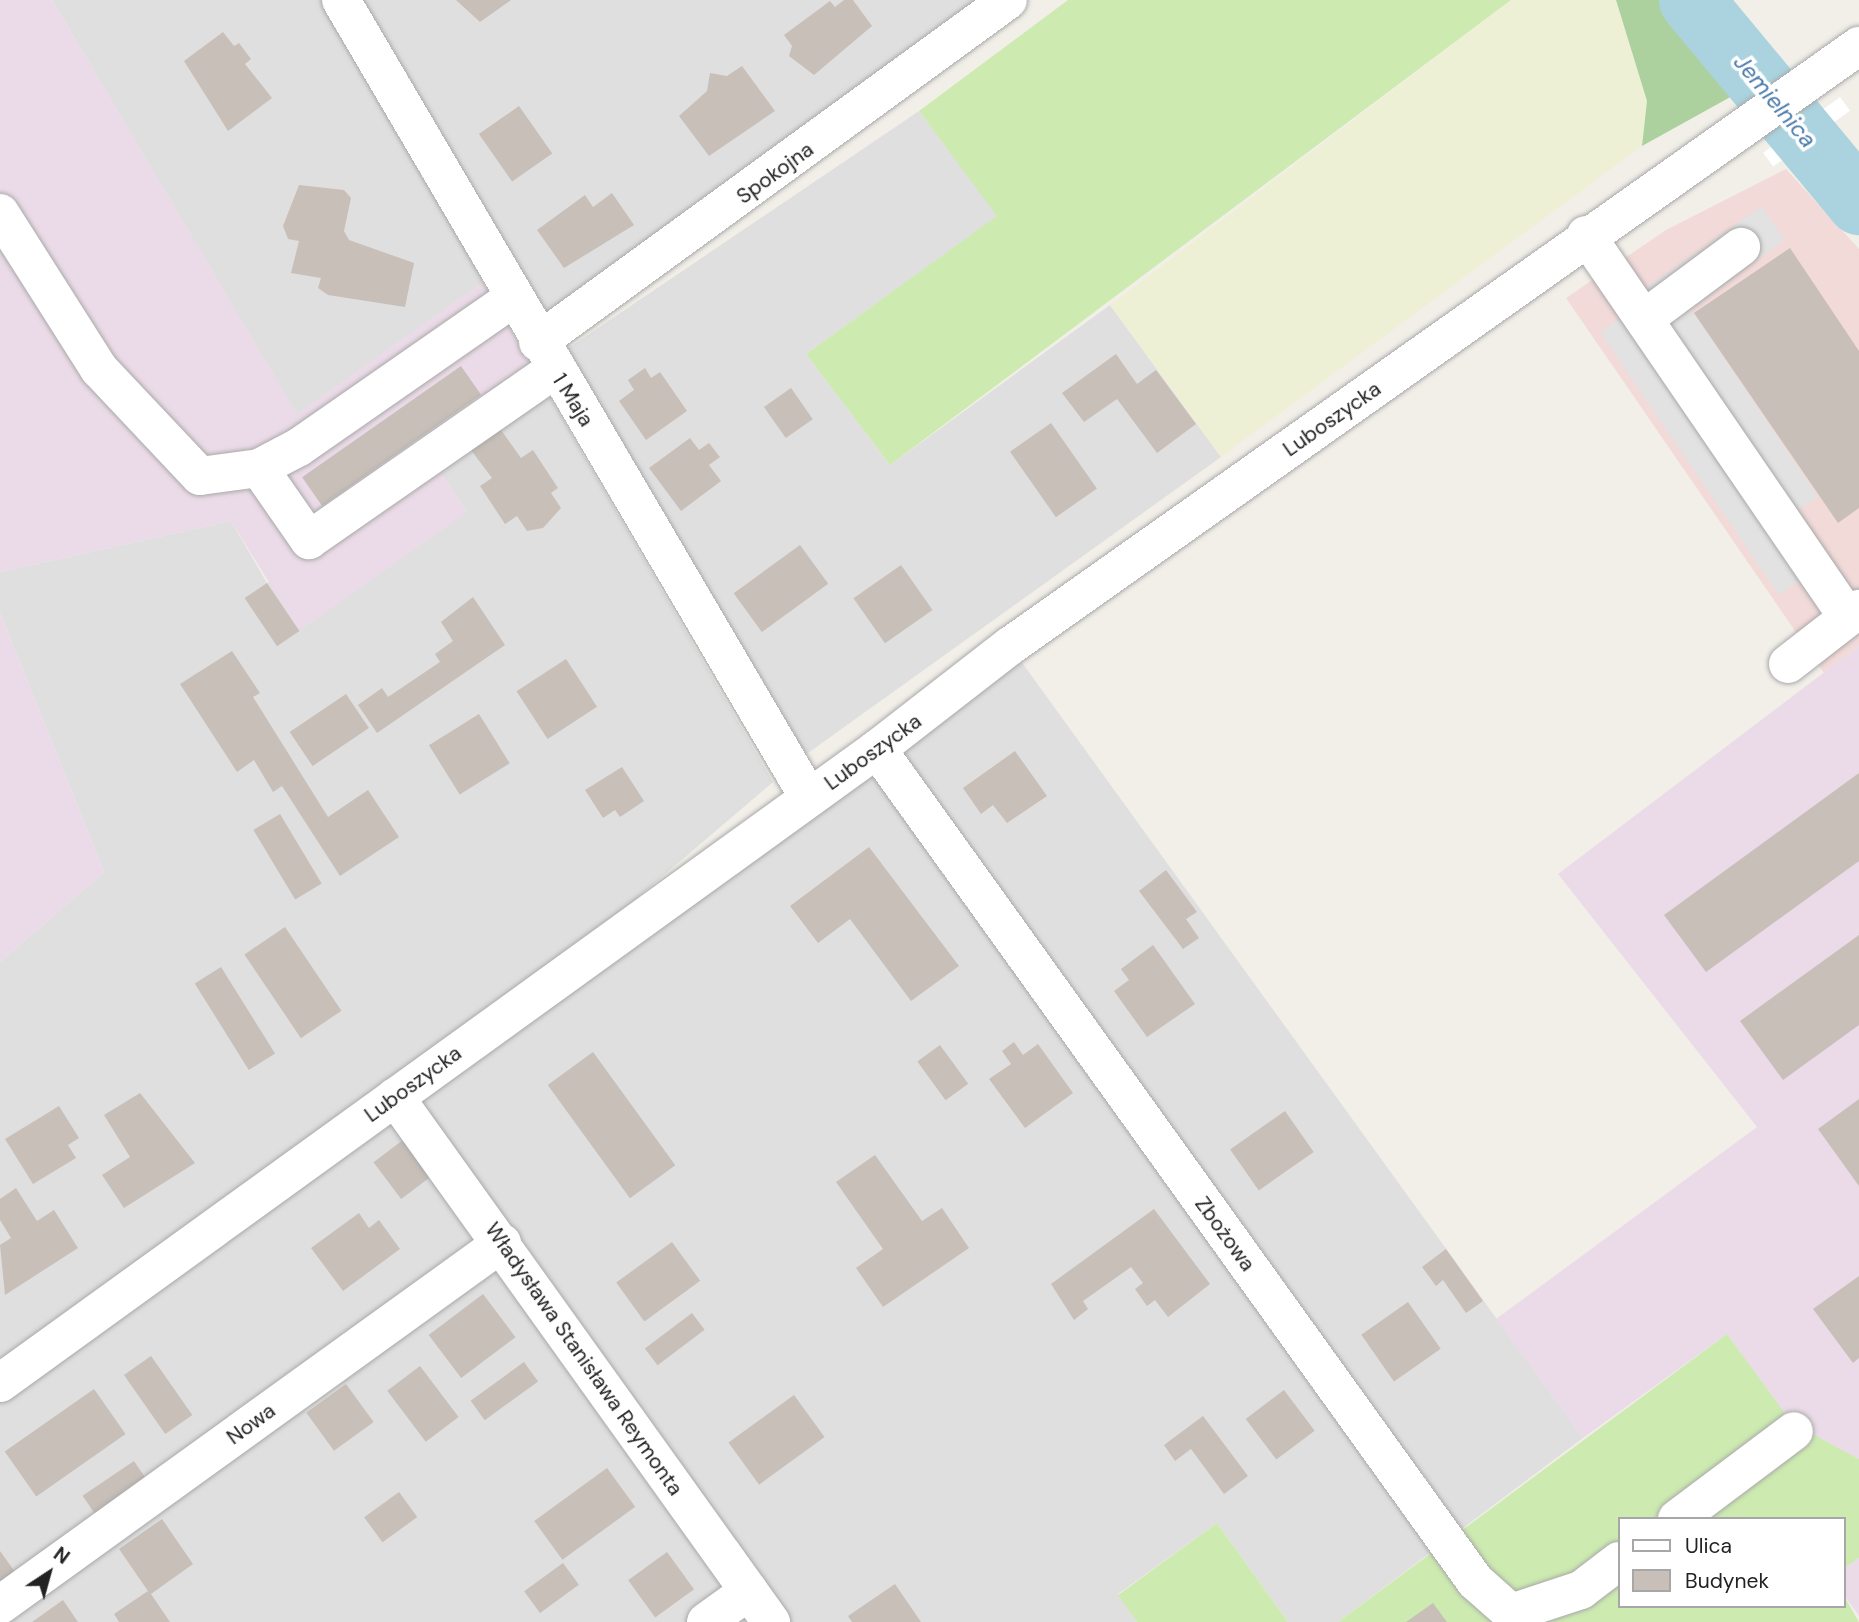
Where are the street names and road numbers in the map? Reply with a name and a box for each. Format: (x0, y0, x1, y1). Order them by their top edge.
street label: Spokojna (732, 137, 818, 209)
street label: 1 Maja (547, 369, 599, 431)
street label: Luboszycka (1278, 376, 1386, 462)
street label: Luboszycka (820, 708, 926, 796)
street label: Luboszycka (360, 1040, 466, 1128)
street label: Zbożowa (1190, 1192, 1260, 1276)
street label: Władysława Stanisława Reymonta (480, 1218, 688, 1500)
street label: Nowa (222, 1398, 280, 1450)

